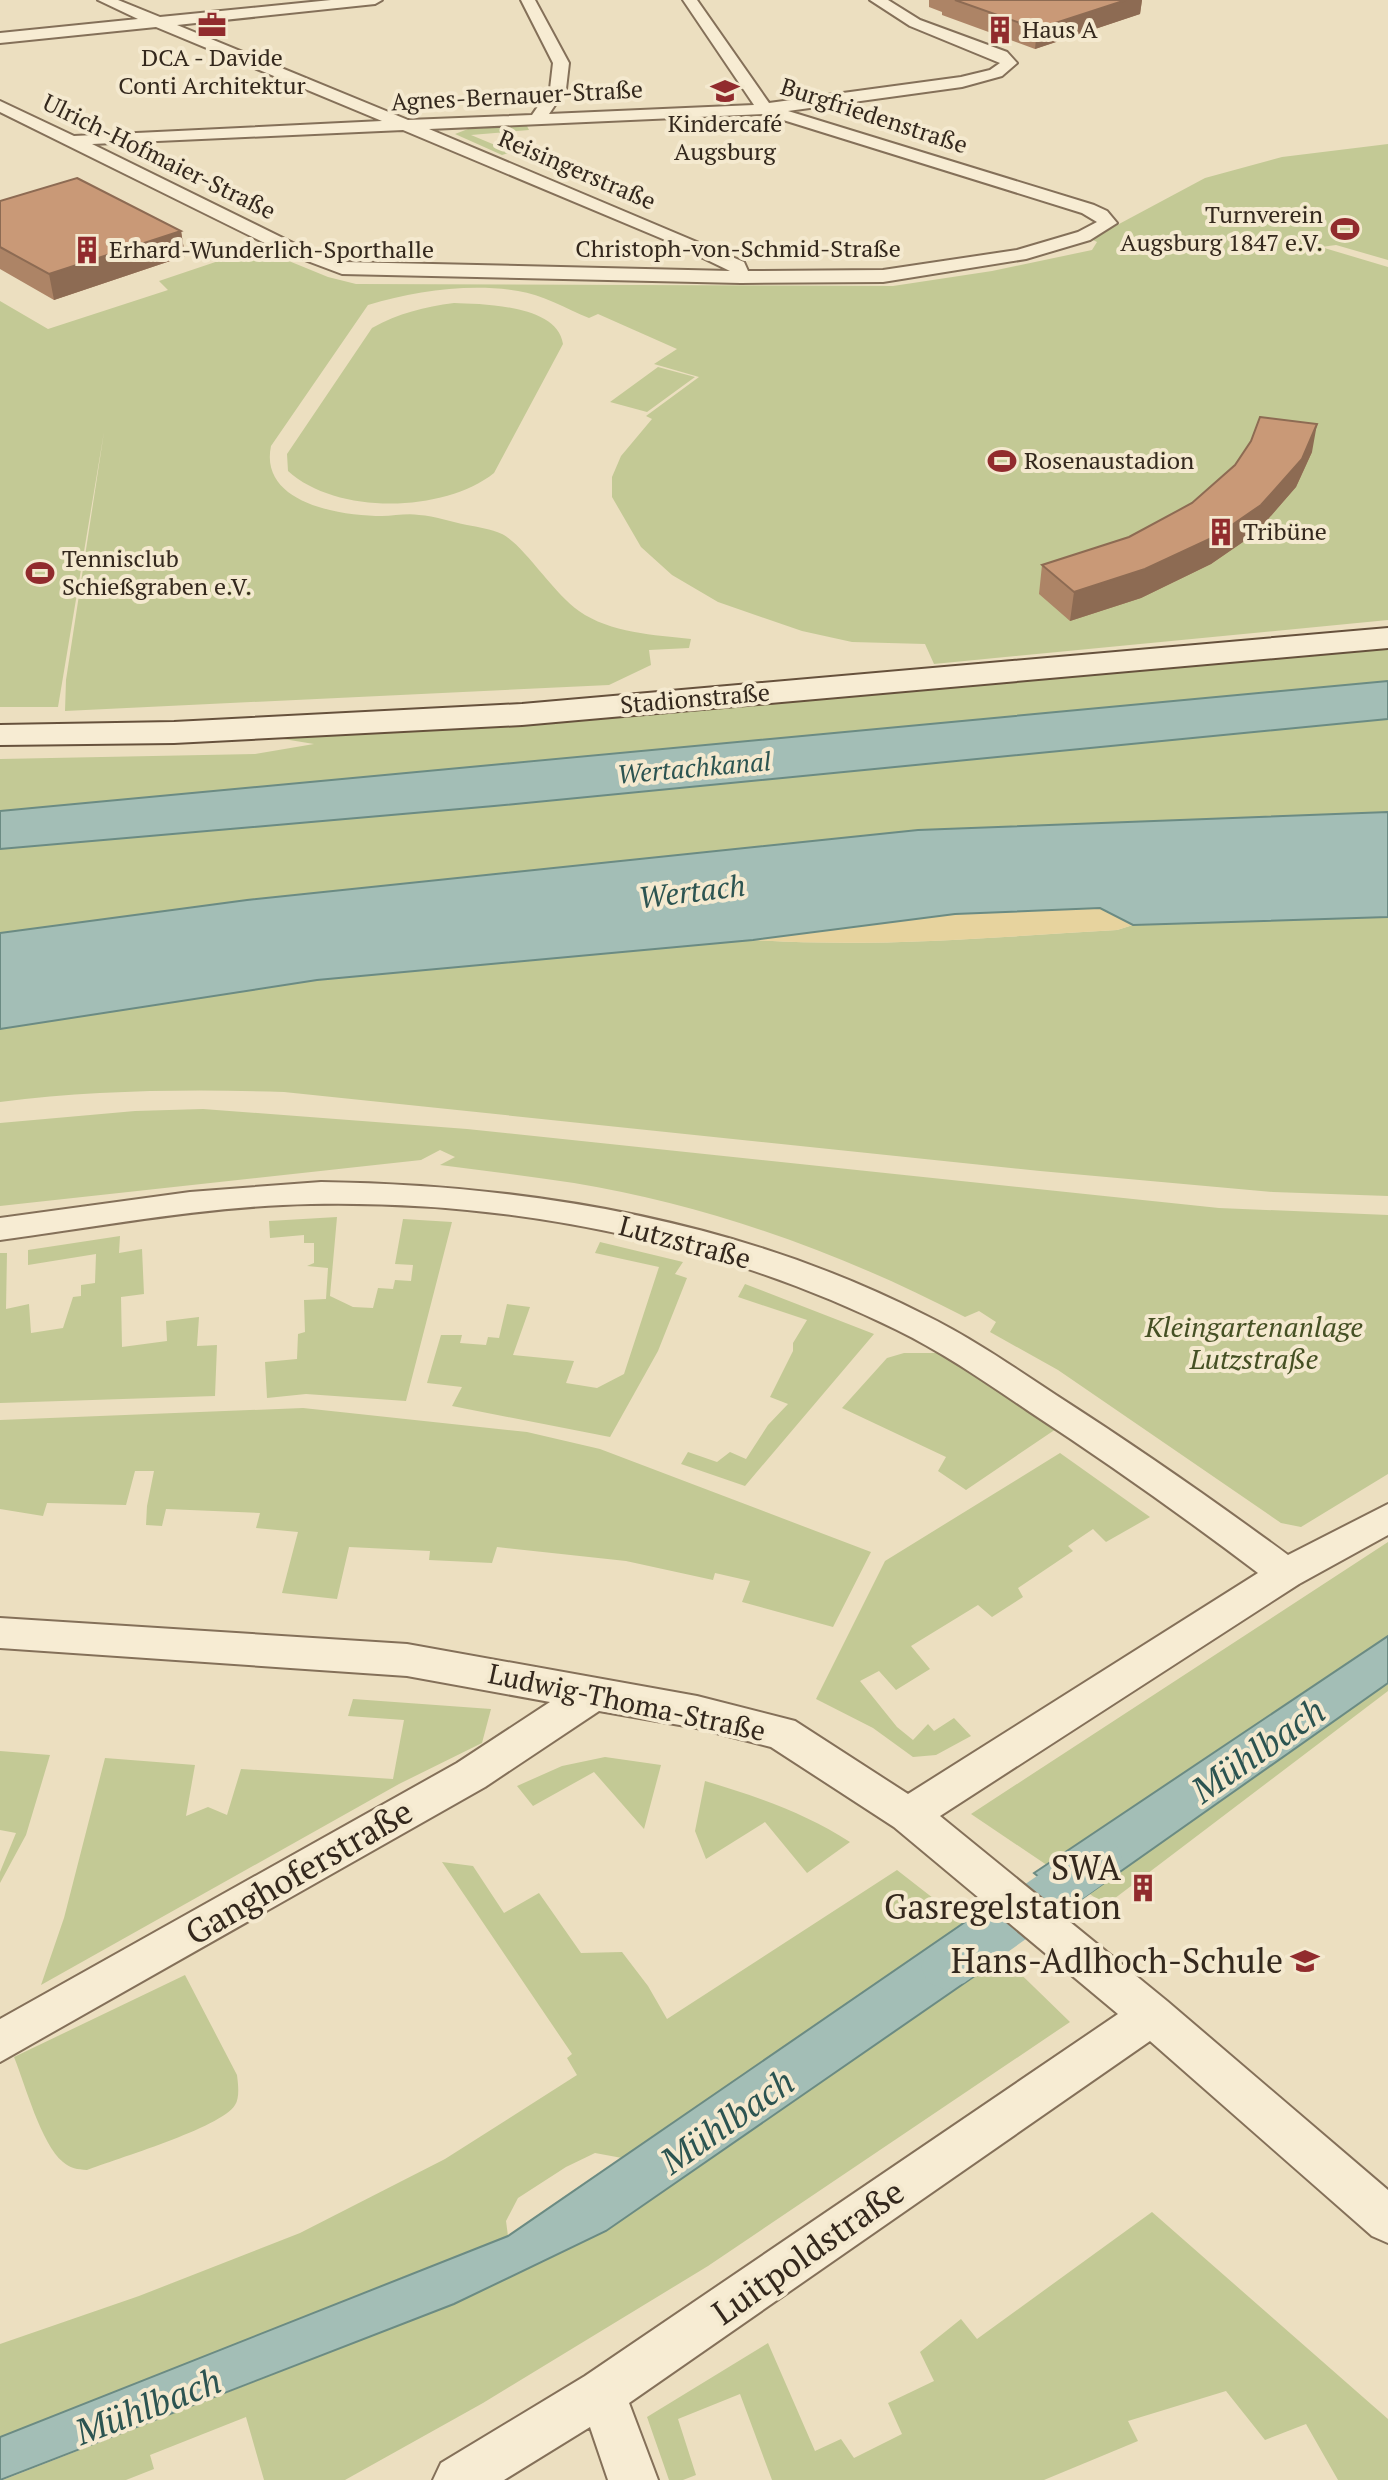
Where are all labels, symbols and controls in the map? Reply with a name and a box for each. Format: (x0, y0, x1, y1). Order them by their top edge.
office icon: DCA - Davide Conti Architektur (197, 10, 227, 40)
place label: Haus A (1022, 13, 1098, 45)
building icon: Haus A (985, 15, 1015, 45)
place label: DCA - Davide Conti Architektur (118, 41, 306, 101)
street label: Burgfriedenstraße (777, 70, 972, 160)
street label: Agnes-Bernauer-Straße (390, 72, 644, 118)
school or university icon: Kindercafé Augsburg (710, 76, 740, 106)
street label: Ulrich-Hofmaier-Straße (38, 86, 281, 226)
place label: Kindercafé Augsburg (668, 107, 782, 167)
street label: Reisingerstraße (494, 122, 661, 217)
place label: Turnverein Augsburg 1847 e.V. (1120, 198, 1323, 258)
sports icon: Turnverein Augsburg 1847 e.V. (1330, 214, 1360, 244)
street label: Christoph-von-Schmid-Straße (575, 232, 901, 264)
place label: Erhard-Wunderlich-Sporthalle (109, 233, 434, 265)
building icon: Erhard-Wunderlich-Sporthalle (72, 235, 102, 265)
place label: Rosenaustadion (1024, 444, 1194, 476)
sports icon: Rosenaustadion (987, 446, 1017, 476)
place label: Tribüne (1243, 515, 1327, 547)
building icon: Tribüne (1206, 517, 1236, 547)
place label: Tennisclub Schießgraben e.V. (62, 542, 252, 602)
sports icon: Tennisclub Schießgraben e.V. (25, 558, 55, 588)
street label: Stadionstraße (619, 676, 771, 720)
water label: Wertachkanal (616, 743, 773, 791)
water label: Wertach (636, 865, 747, 917)
street label: Lutzstraße (615, 1206, 755, 1277)
park label: Kleingartenanlage Lutzstraße (1144, 1308, 1363, 1377)
street label: Ludwig-Thoma-Straße (485, 1654, 769, 1749)
water label: Mühlbach (1181, 1686, 1334, 1813)
street label: Ganghoferstraße (177, 1788, 420, 1955)
place label: SWA Gasregelstation (884, 1845, 1122, 1929)
building icon: SWA Gasregelstation (1128, 1873, 1158, 1903)
place label: Hans-Adlhoch-Schule (951, 1938, 1283, 1983)
school or university icon: Hans-Adlhoch-Schule (1290, 1946, 1320, 1976)
water label: Mühlbach (650, 2057, 803, 2184)
street label: Luitpoldstraße (703, 2169, 913, 2334)
water label: Mühlbach (67, 2356, 228, 2455)

